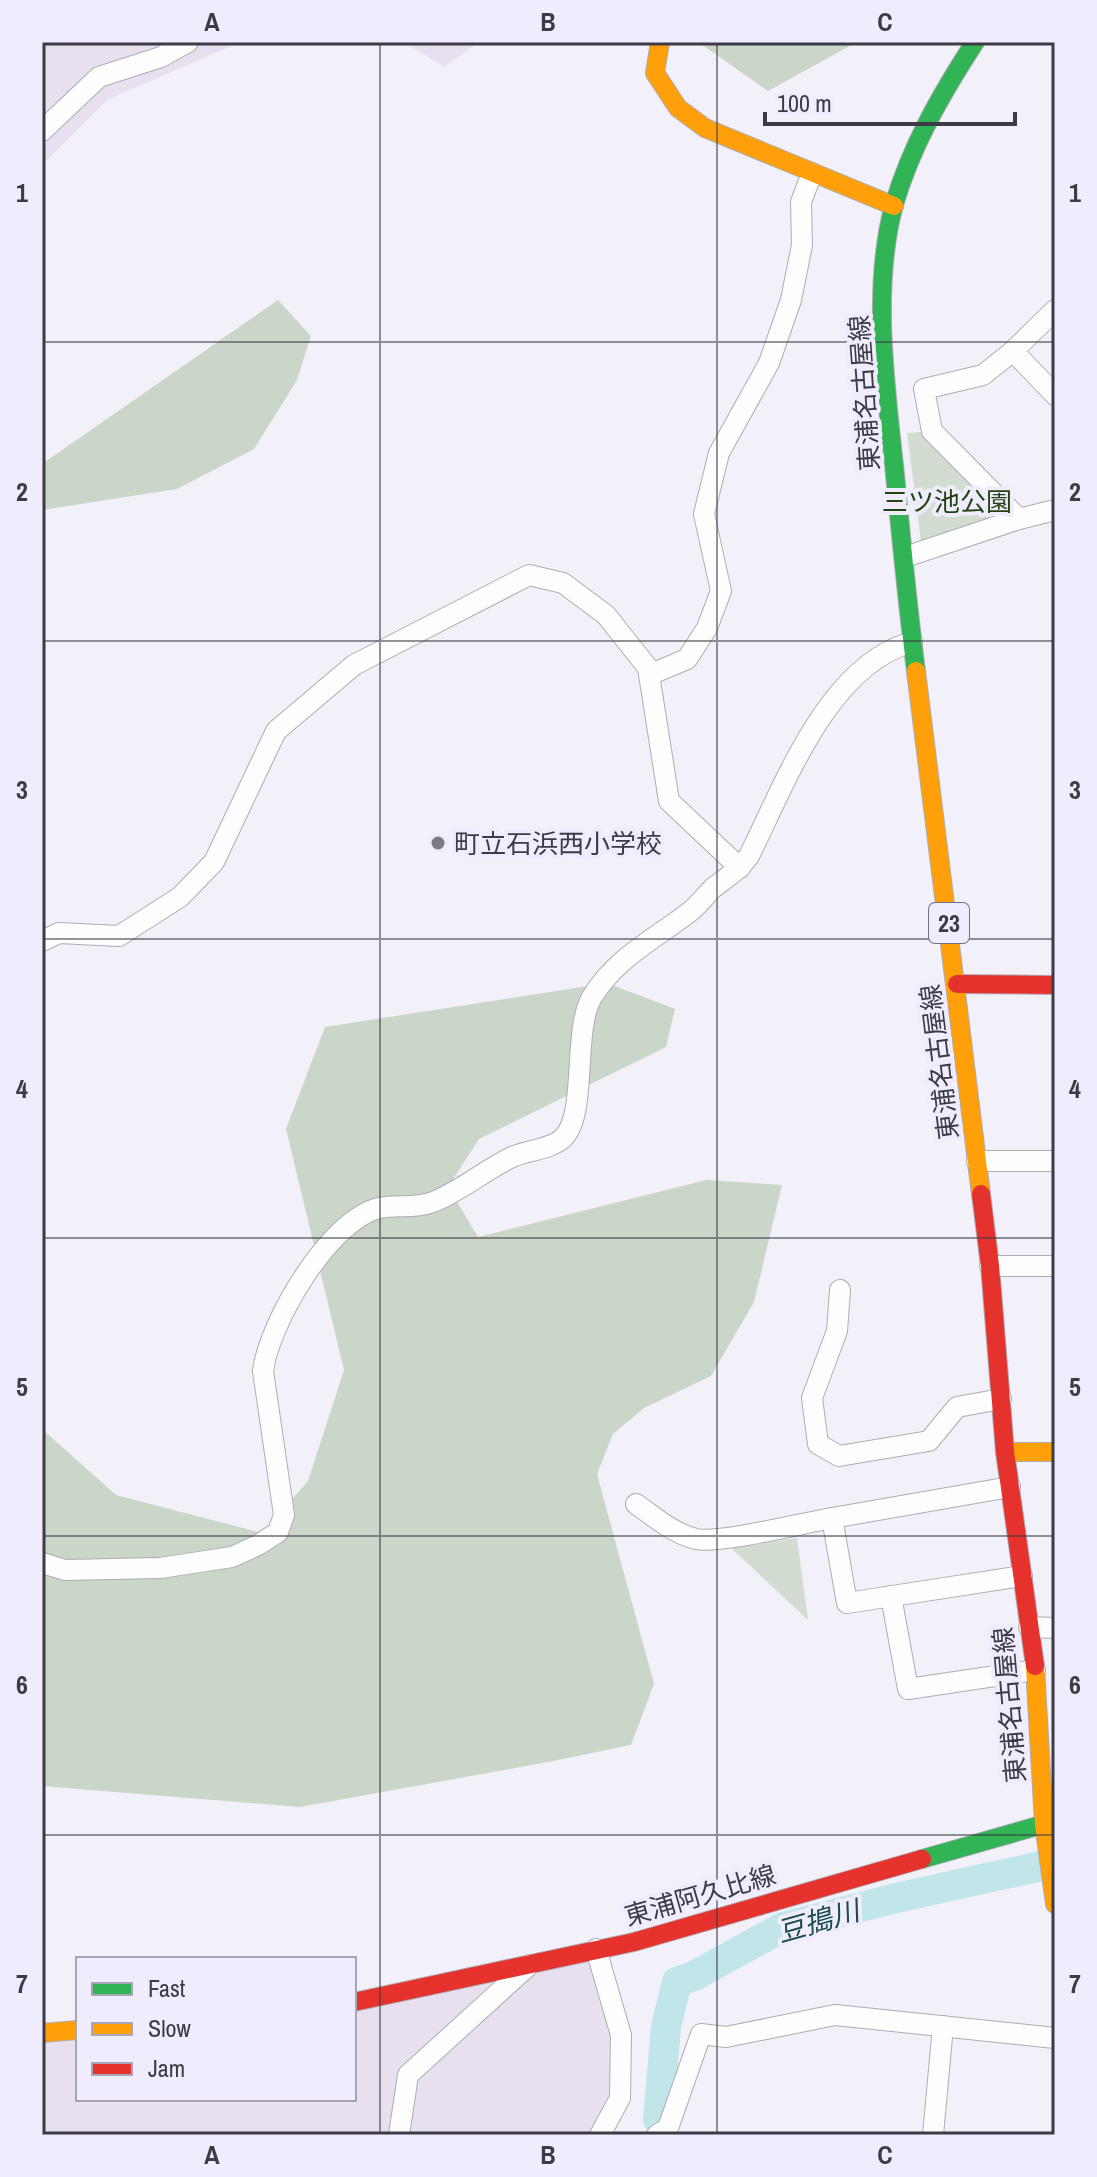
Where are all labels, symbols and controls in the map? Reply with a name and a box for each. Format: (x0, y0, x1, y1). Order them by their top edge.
text: A (204, 4, 220, 39)
text: B (540, 4, 556, 39)
text: C (877, 4, 893, 39)
scale bar (765, 76, 1015, 126)
text: 100 m (777, 87, 832, 119)
text: 1 (16, 175, 28, 210)
text: 1 (1069, 175, 1081, 210)
street label: 東浦名古屋線 (841, 314, 887, 472)
text: 2 (16, 474, 28, 509)
text: 2 (1069, 474, 1081, 509)
park label: 三ツ池公園 (882, 484, 1012, 519)
text: 3 (16, 772, 28, 807)
text: 3 (1069, 772, 1081, 807)
place label: 町立石浜西小学校 (454, 826, 662, 861)
marker: 町立石浜西小学校 (429, 834, 447, 852)
road number: 23 (929, 903, 969, 943)
street label: 東浦名古屋線 (912, 982, 966, 1142)
text: 4 (16, 1071, 28, 1106)
text: 4 (1069, 1071, 1081, 1106)
text: 5 (16, 1369, 28, 1404)
text: 5 (1069, 1369, 1081, 1404)
street label: 東浦名古屋線 (985, 1626, 1033, 1784)
text: 6 (16, 1667, 28, 1702)
text: 6 (1069, 1667, 1081, 1702)
street label: 東浦阿久比線 (620, 1857, 780, 1933)
water label: 豆搗川 (772, 1890, 866, 1951)
legend (76, 1957, 356, 2101)
text: 7 (16, 1966, 28, 2001)
text: 7 (1069, 1966, 1081, 2001)
text: Fast (148, 1972, 186, 2004)
text: Slow (148, 2012, 191, 2044)
text: Jam (148, 2052, 185, 2084)
text: A (204, 2137, 220, 2172)
text: B (540, 2137, 556, 2172)
text: C (877, 2137, 893, 2172)

